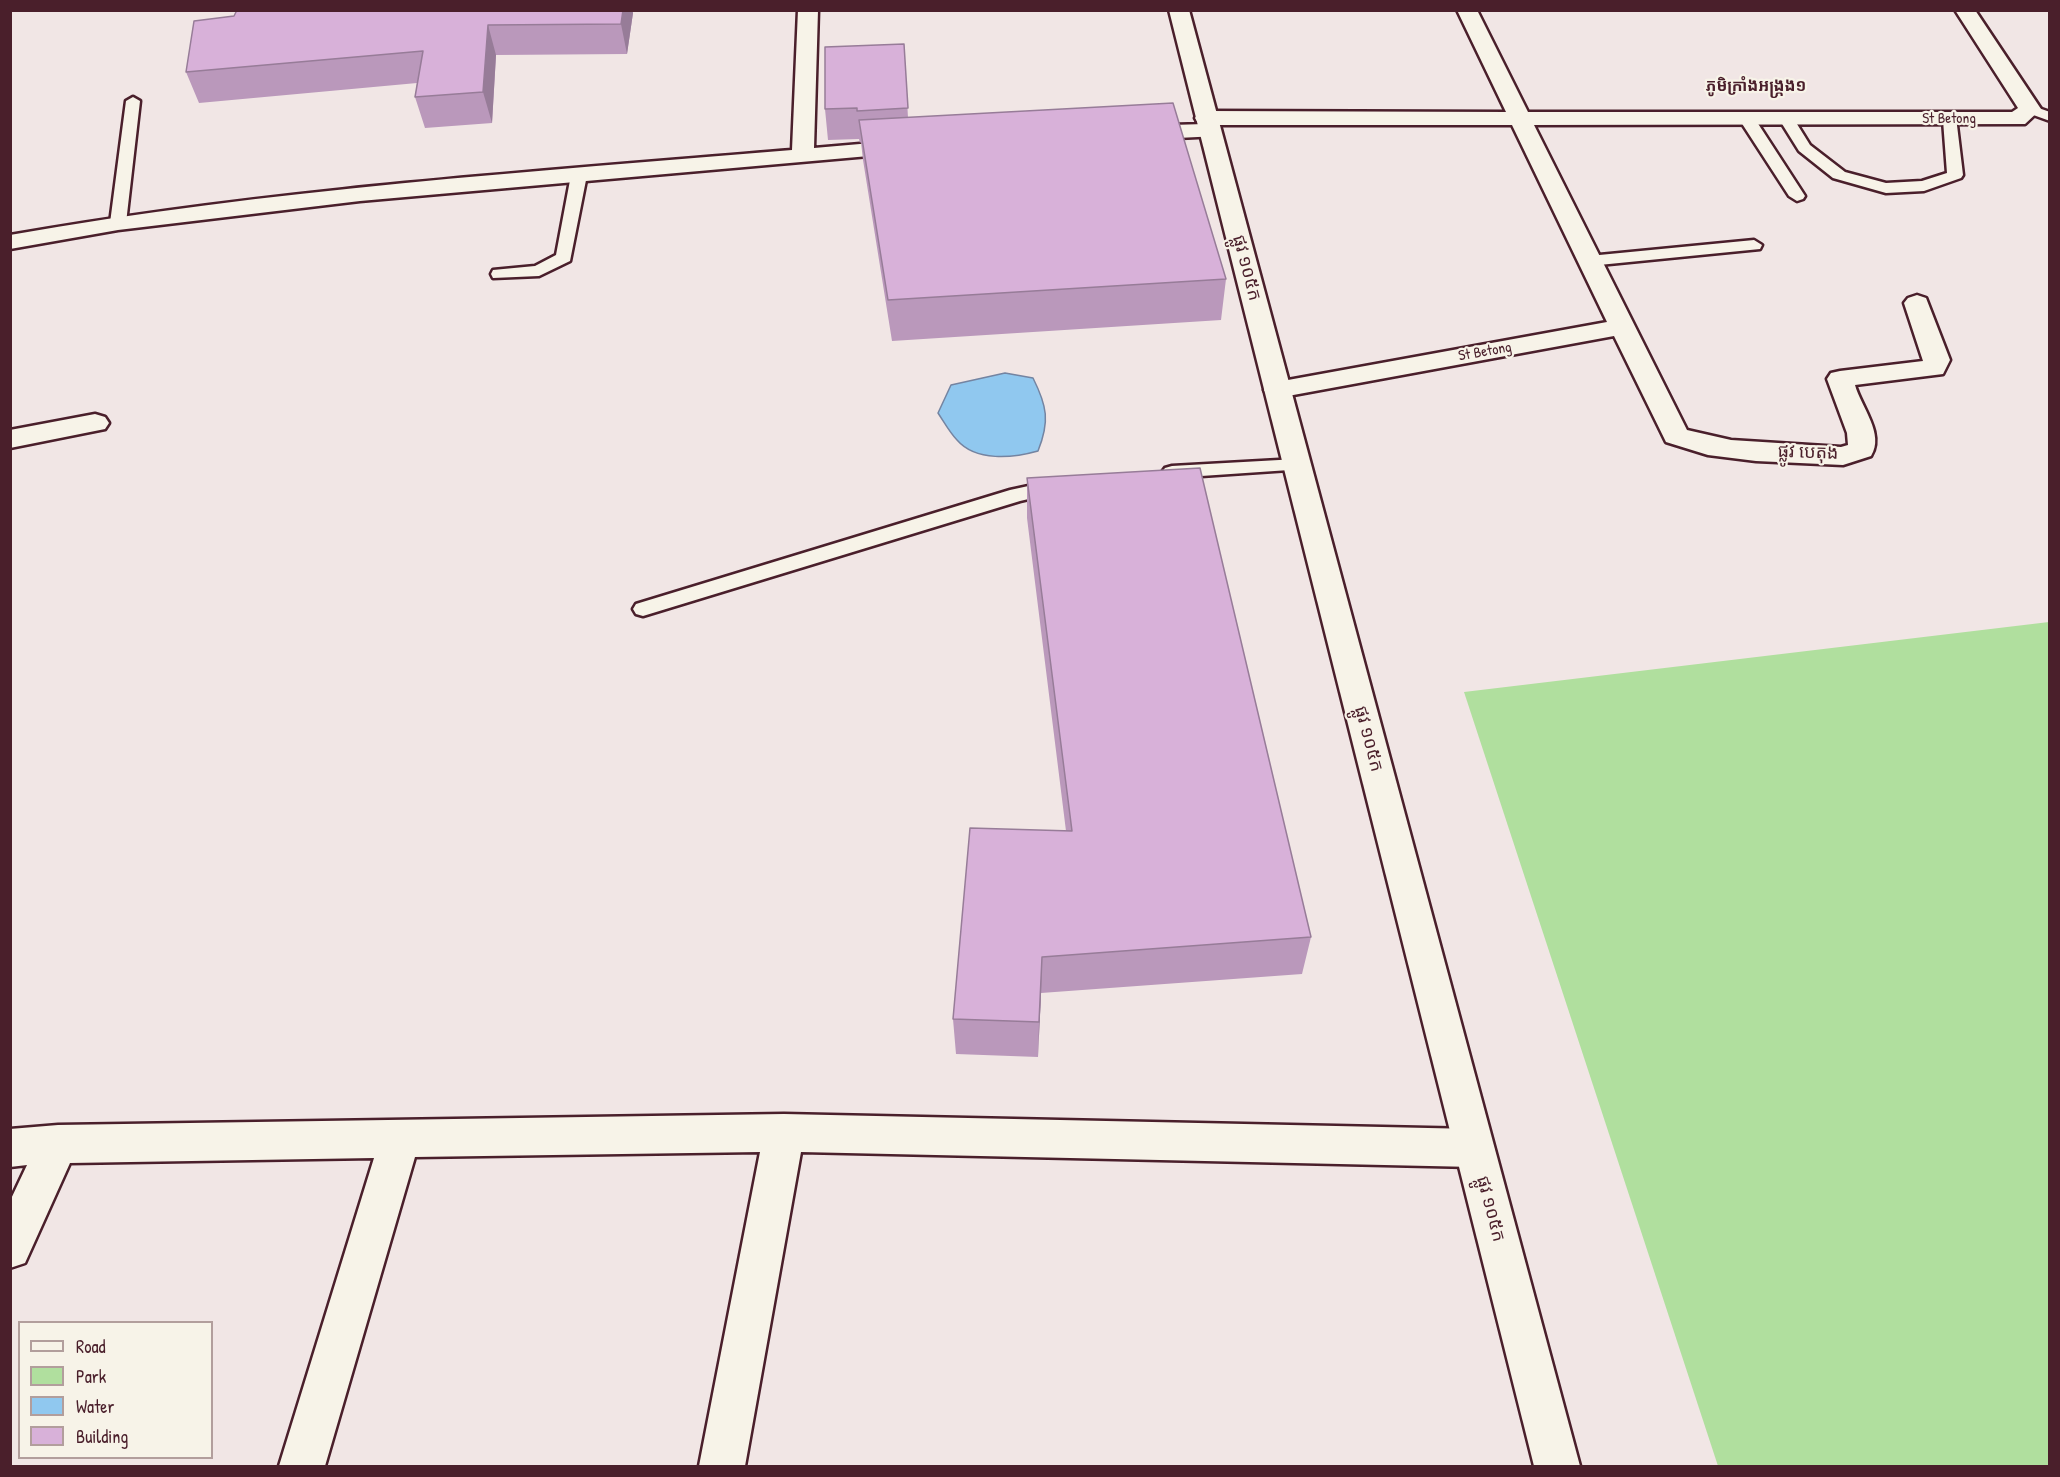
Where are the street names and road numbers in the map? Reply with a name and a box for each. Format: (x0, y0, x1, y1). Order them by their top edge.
street label: St Betong (1922, 110, 1976, 128)
street label: ផ្លូវ ១០៥ក (1227, 233, 1265, 303)
street label: St Betong (1457, 338, 1513, 366)
street label: ផ្លូវ បេតុង (1777, 441, 1839, 465)
street label: ផ្លូវ ១០៥ក (1349, 704, 1387, 774)
street label: ផ្លូវ ១០៥ក (1471, 1174, 1509, 1244)

